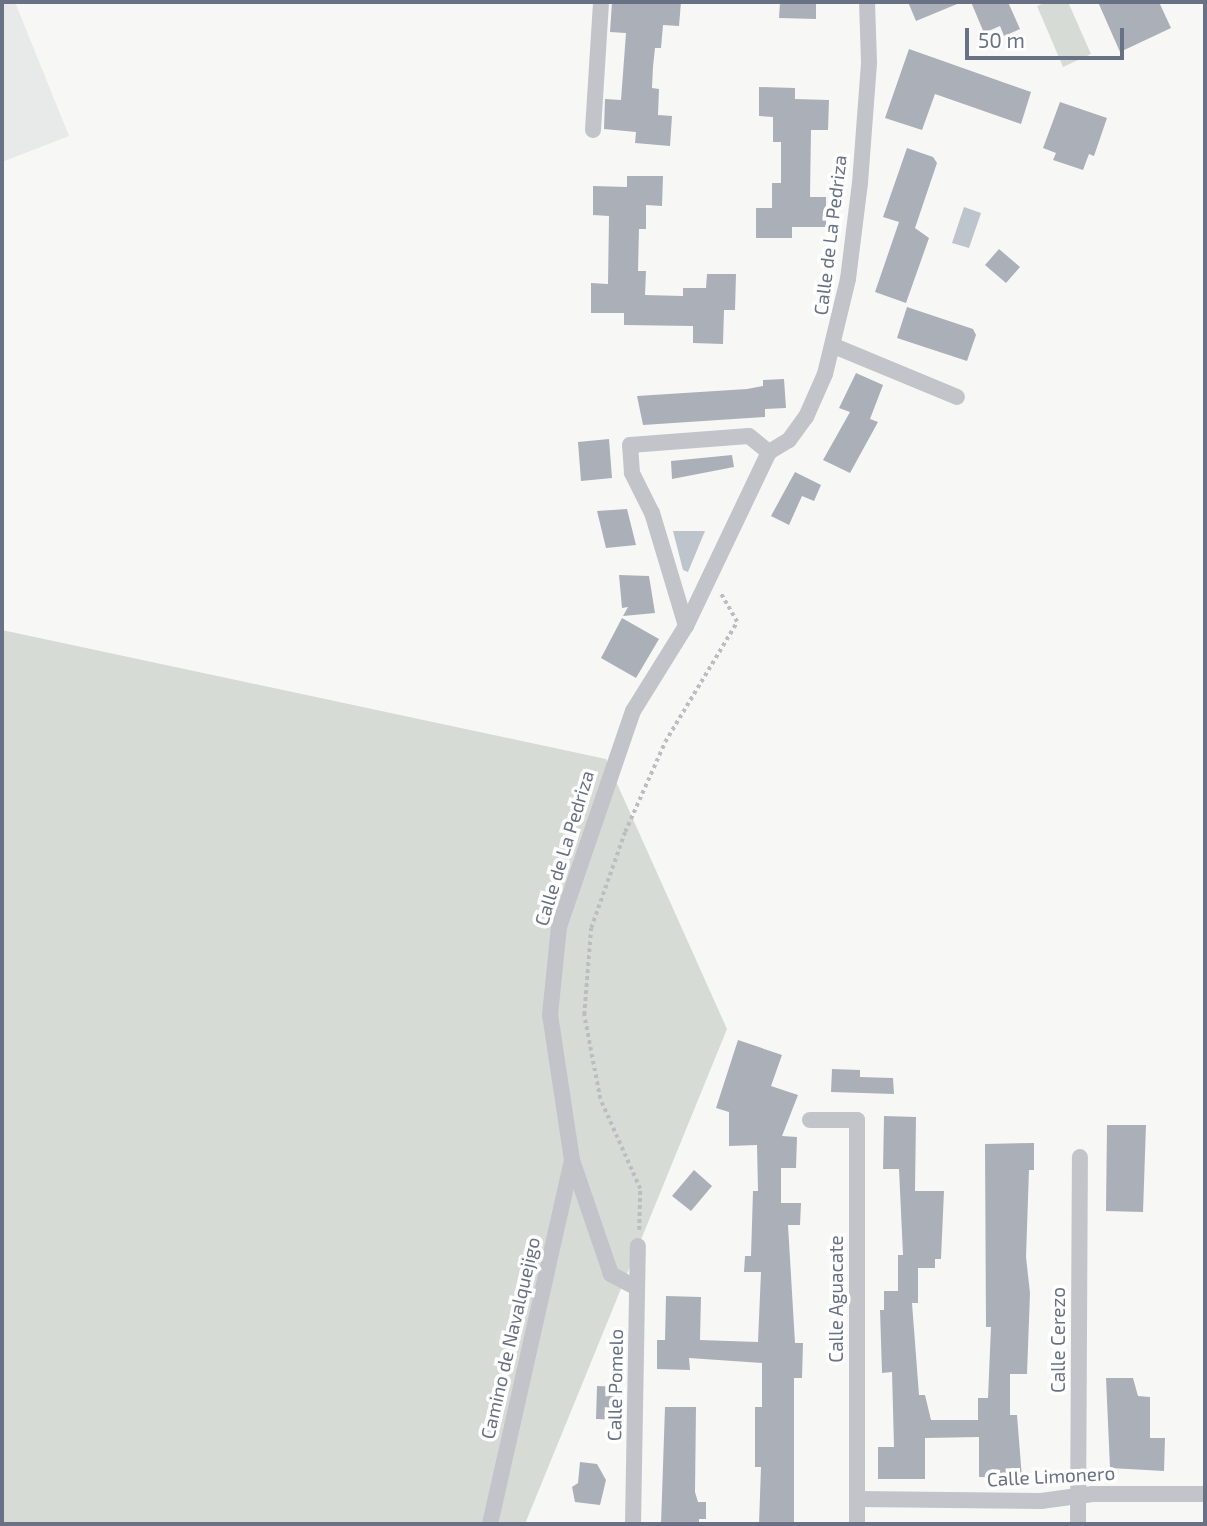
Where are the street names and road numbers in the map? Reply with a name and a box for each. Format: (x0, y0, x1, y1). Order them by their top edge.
street label: Calle de La Pedriza (809, 154, 851, 316)
street label: Calle de La Pedriza (530, 767, 598, 929)
street label: Camino de Navalquejigo (476, 1235, 544, 1441)
street label: Calle Aguacate (825, 1235, 847, 1363)
street label: Calle Cerezo (1047, 1287, 1069, 1393)
street label: Calle Pomelo (603, 1329, 627, 1441)
street label: Calle Limonero (986, 1461, 1116, 1491)

